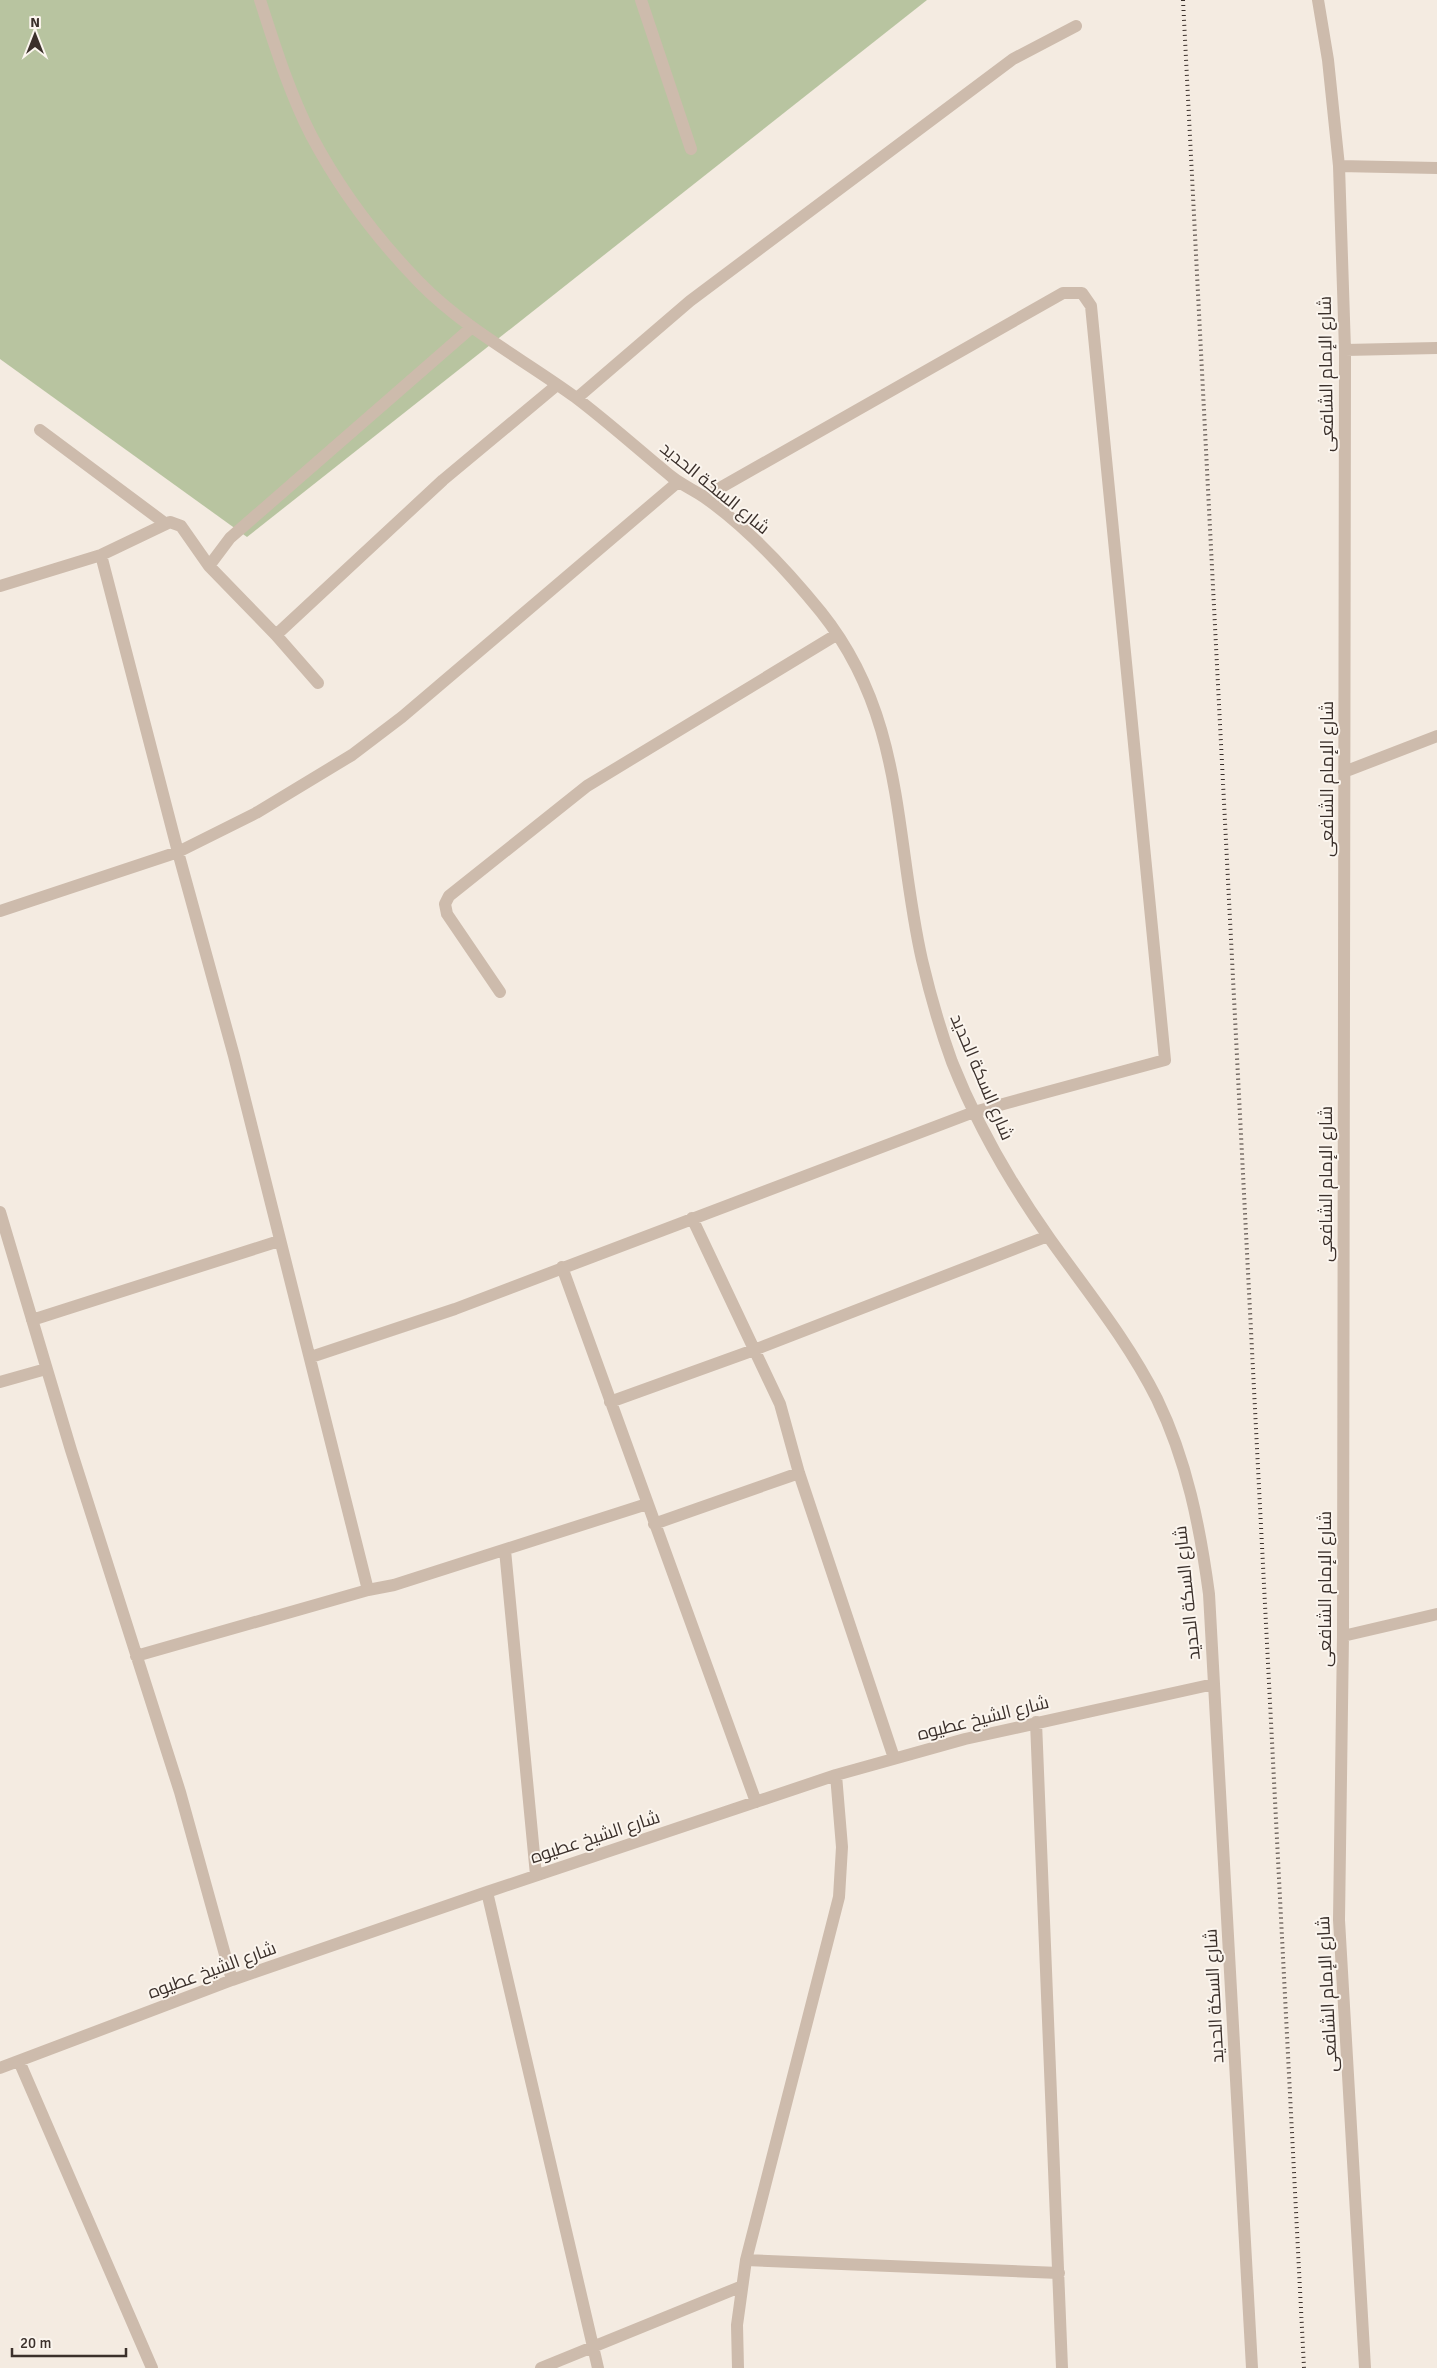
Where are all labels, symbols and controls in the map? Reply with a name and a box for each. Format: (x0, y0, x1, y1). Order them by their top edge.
north arrow (10, 10, 60, 60)
text: N (30, 14, 40, 31)
street label: شارع الإمام الشافعى (1314, 296, 1339, 452)
street label: شارع السكة الحديد (655, 437, 774, 540)
street label: شارع الإمام الشافعى (1316, 701, 1339, 857)
street label: شارع السكة الحديد (945, 1011, 1019, 1144)
street label: شارع الإمام الشافعى (1315, 1106, 1338, 1262)
street label: شارع الإمام الشافعى (1314, 1511, 1337, 1667)
street label: شارع السكة الحديد (1169, 1525, 1206, 1661)
street label: شارع الشيخ عطيوه (915, 1691, 1051, 1746)
street label: شارع الشيخ عطيوه (527, 1806, 663, 1869)
street label: شارع الإمام الشافعى (1312, 1915, 1343, 2073)
street label: شارع السكة الحديد (1199, 1928, 1230, 2064)
street label: شارع الشيخ عطيوه (145, 1937, 280, 2004)
scale bar (12, 2326, 126, 2358)
text: 20 m (20, 2334, 51, 2352)

